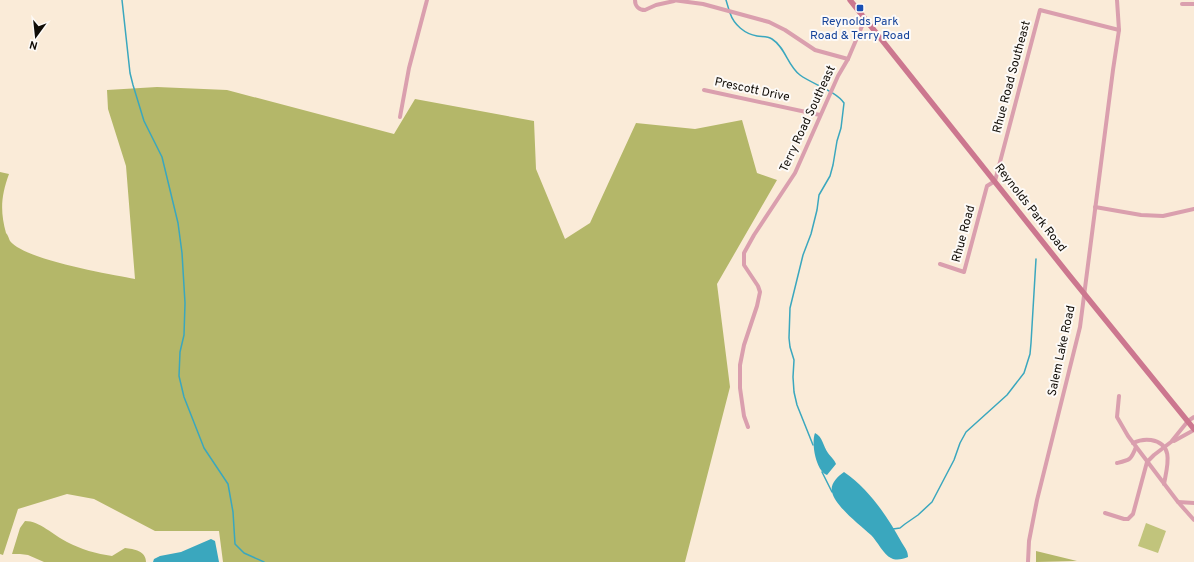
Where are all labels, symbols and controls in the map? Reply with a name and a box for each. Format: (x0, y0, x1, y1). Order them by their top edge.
marker: Reynolds Park Road & Terry Road (855, 3, 865, 13)
place label: Reynolds Park Road & Terry Road (810, 14, 910, 44)
north arrow (16, 16, 56, 56)
street label: Rhue Road Southeast (989, 19, 1035, 135)
text: N (28, 37, 39, 52)
street label: Terry Road Southeast (776, 63, 840, 175)
street label: Prescott Drive (713, 74, 791, 106)
street label: Reynolds Park Road (991, 161, 1069, 255)
street label: Rhue Road (949, 204, 979, 264)
street label: Salem Lake Road (1045, 304, 1079, 398)

